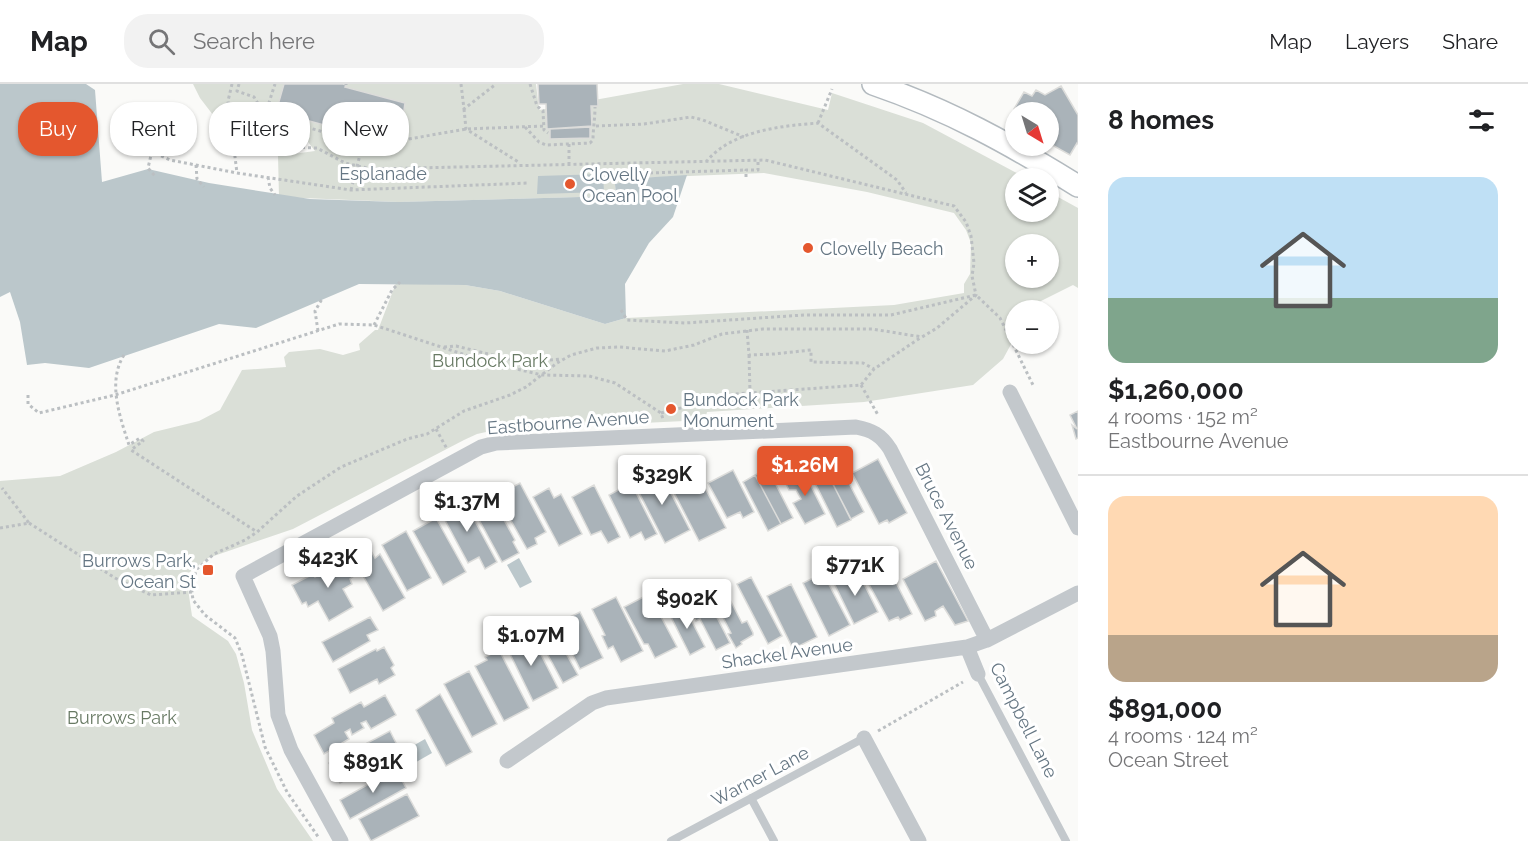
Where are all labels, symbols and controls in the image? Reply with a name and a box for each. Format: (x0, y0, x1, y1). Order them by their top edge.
search box (124, 14, 544, 68)
text: Map (30, 25, 88, 58)
icon: search (145, 25, 178, 58)
text: Search here (193, 28, 315, 54)
text: Map (1269, 29, 1312, 54)
text: Layers (1345, 29, 1409, 54)
text: Share (1442, 29, 1498, 54)
chip: Buy (18, 102, 98, 156)
chip: Rent (110, 102, 197, 156)
chip: Filters (209, 102, 310, 156)
chip: New (322, 102, 409, 156)
north arrow (1005, 102, 1059, 156)
map controls (1005, 102, 1059, 354)
icon: filters (1465, 104, 1498, 137)
text: 8 homes (1108, 105, 1214, 135)
street label: Esplanade (339, 163, 427, 184)
place label: Clovelly Ocean Pool (582, 164, 678, 206)
button: layers (1005, 168, 1059, 222)
marker: Clovelly Ocean Pool (563, 177, 577, 191)
icon: home (1249, 216, 1357, 324)
button: + (1005, 234, 1059, 288)
place label: Clovelly Beach (820, 238, 944, 259)
marker: Clovelly Beach (801, 241, 815, 255)
button: − (1005, 300, 1059, 354)
park label: Bundock Park (432, 350, 548, 371)
text: $1,260,000 (1108, 375, 1244, 405)
place label: Bundock Park Monument (683, 389, 799, 431)
marker: Bundock Park Monument (664, 402, 678, 416)
text: 4 rooms · 152 m² (1108, 405, 1258, 429)
street label: Eastbourne Avenue (486, 406, 650, 438)
text: Eastbourne Avenue (1108, 429, 1289, 453)
pin: $1.26M (756, 446, 854, 497)
text: $1.26M (771, 453, 839, 477)
pin: $329K (620, 455, 704, 506)
street label: Bruce Avenue (911, 459, 983, 573)
text: $329K (632, 462, 692, 486)
pin: $1.37M (418, 482, 516, 533)
text: $1.37M (434, 489, 500, 513)
icon: home (1249, 535, 1357, 643)
pin: $423K (286, 538, 370, 589)
text: $423K (298, 545, 358, 569)
pin: $771K (813, 546, 897, 597)
place label: Burrows Park, Ocean St (82, 550, 196, 592)
text: $771K (826, 553, 884, 577)
marker: Burrows Park, Ocean St (201, 563, 215, 577)
pin: $902K (645, 579, 729, 630)
text: $902K (656, 586, 718, 610)
pin: $1.07M (482, 616, 580, 667)
text: $1.07M (497, 623, 565, 647)
street label: Shackel Avenue (720, 633, 854, 673)
street label: Campbell Lane (986, 659, 1062, 782)
text: $891,000 (1108, 694, 1222, 724)
park label: Burrows Park (67, 707, 177, 728)
text: 4 rooms · 124 m² (1108, 724, 1258, 748)
street label: Warner Lane (708, 741, 813, 810)
pin: $891K (331, 743, 415, 794)
text: Ocean Street (1108, 748, 1229, 772)
text: $891K (343, 750, 403, 774)

